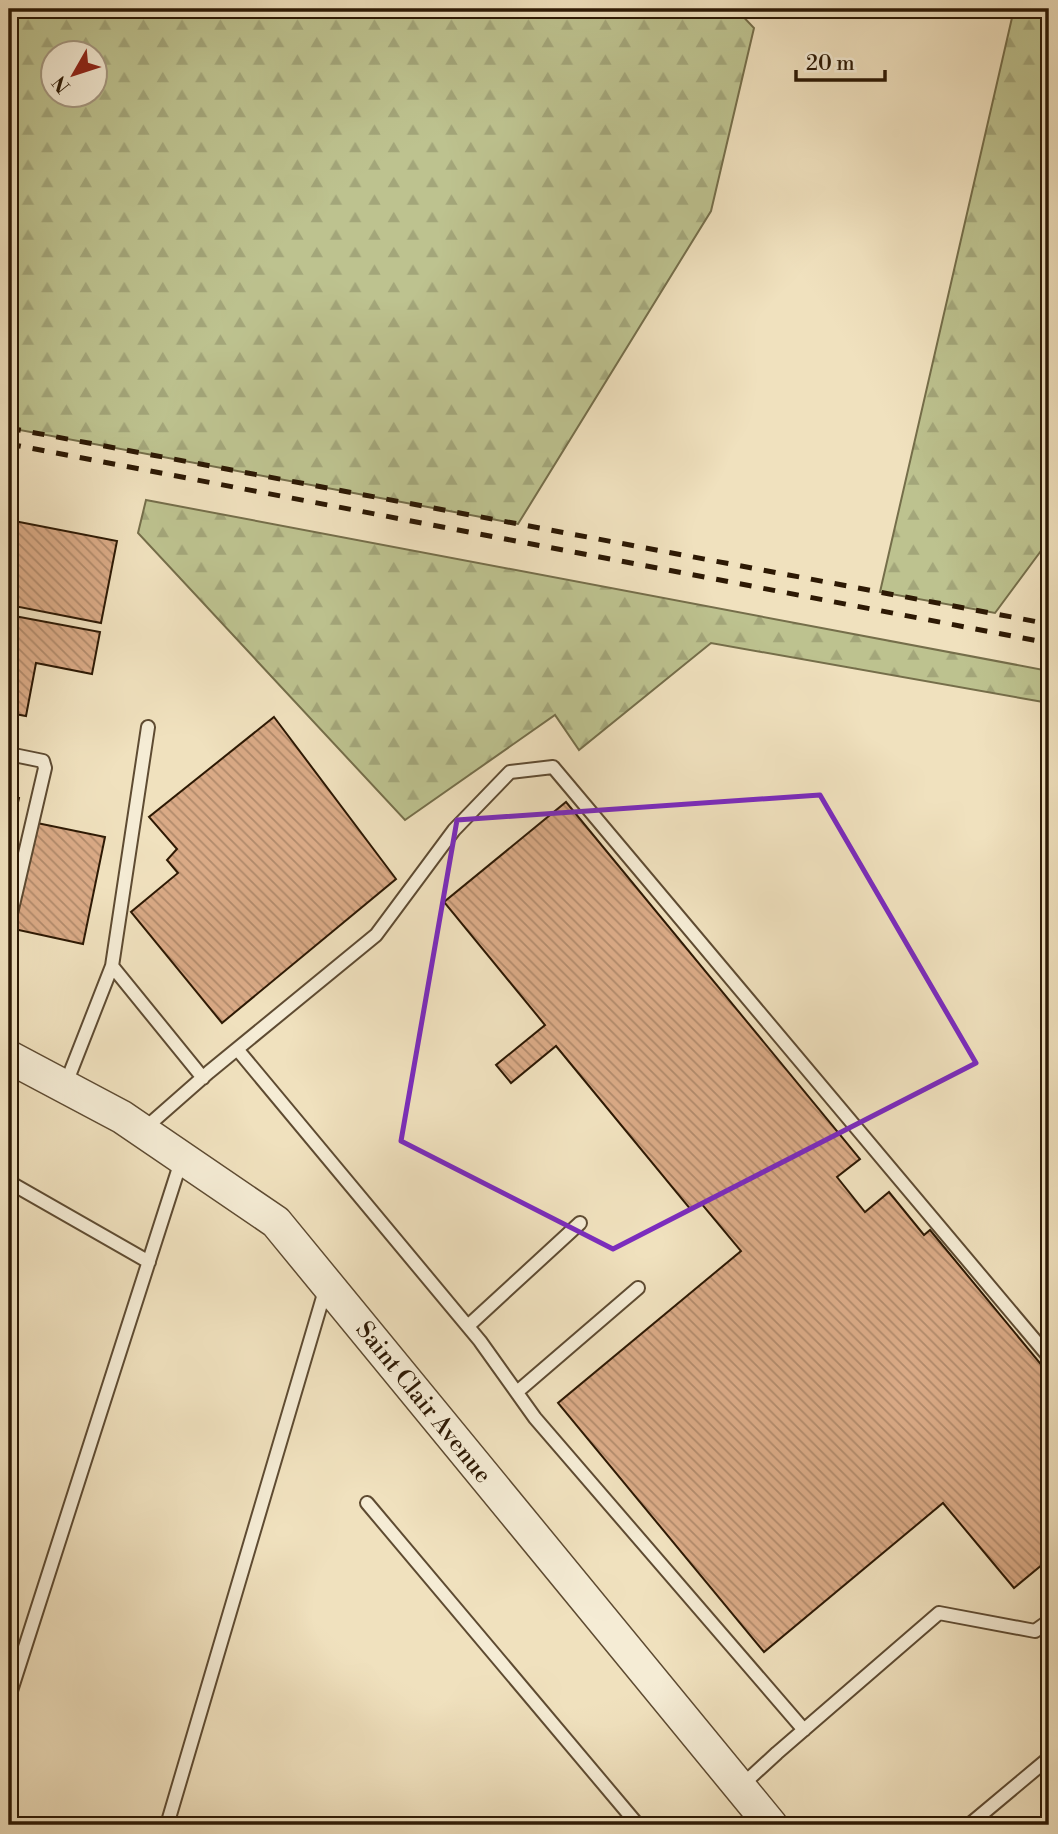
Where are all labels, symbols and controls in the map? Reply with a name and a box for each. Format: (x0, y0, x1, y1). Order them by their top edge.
north arrow (38, 38, 108, 108)
scale bar (796, 38, 885, 82)
text: 20 m (806, 51, 855, 77)
text: N (48, 71, 76, 97)
street label: Saint Clair Avenue (349, 1316, 498, 1490)

